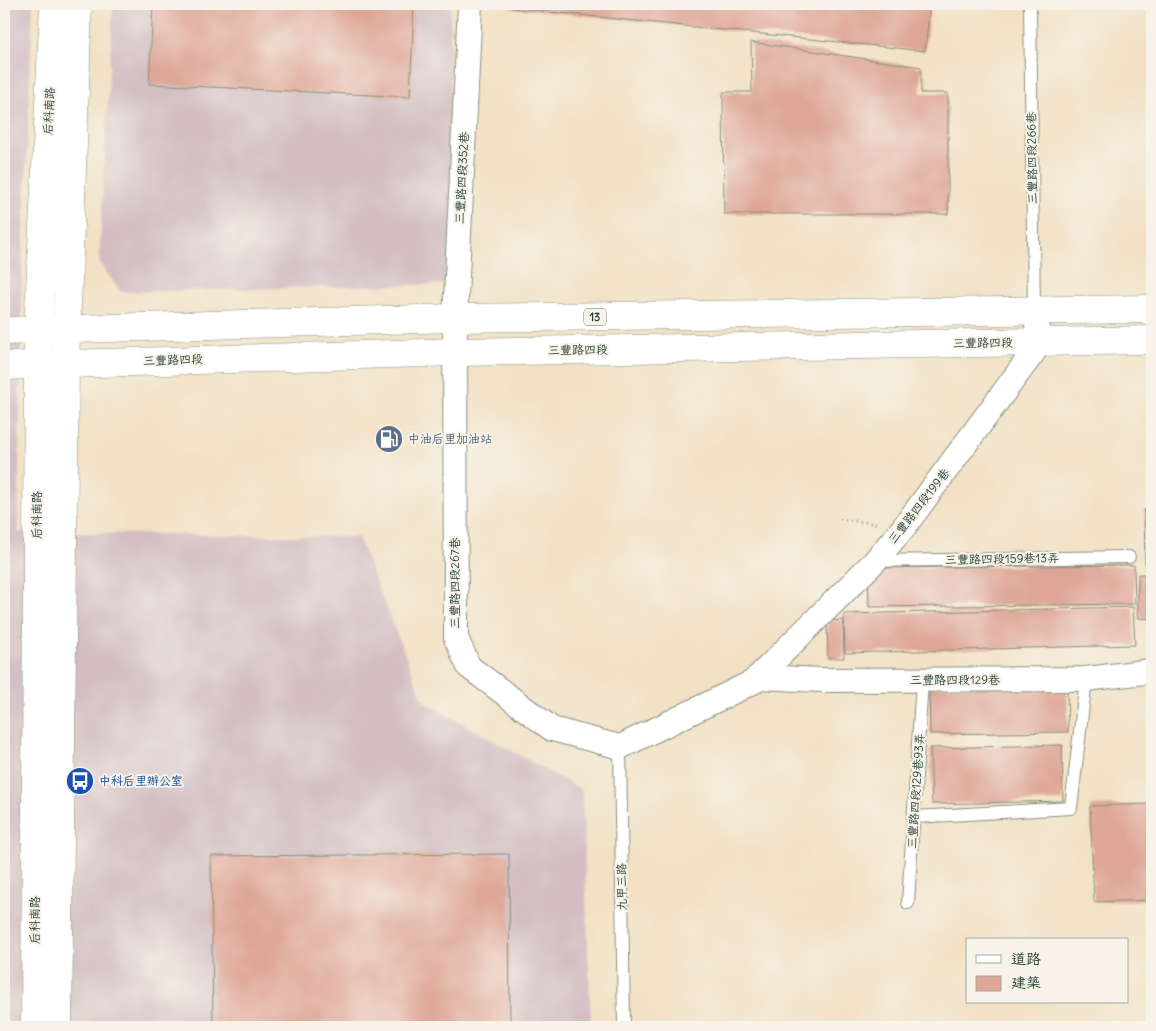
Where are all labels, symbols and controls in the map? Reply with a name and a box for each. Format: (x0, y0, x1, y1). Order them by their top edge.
street label: 后科南路 (40, 87, 57, 135)
street label: 三豐路四段266巷 (1023, 112, 1040, 204)
street label: 三豐路四段352巷 (452, 131, 471, 224)
road number: 13 (584, 308, 606, 326)
street label: 三豐路四段 (953, 334, 1013, 351)
street label: 三豐路四段 (548, 341, 608, 358)
street label: 三豐路四段 (143, 351, 203, 368)
fuel station icon: 中油后里加油站 (374, 424, 404, 454)
place label: 中油后里加油站 (408, 431, 492, 446)
street label: 三豐路四段199巷 (885, 465, 952, 546)
street label: 后科南路 (29, 491, 44, 539)
street label: 三豐路四段267巷 (447, 537, 462, 629)
street label: 三豐路四段159巷13弄 (945, 550, 1059, 567)
street label: 三豐路四段129巷 (910, 672, 1000, 687)
street label: 三豐路四段129巷93弄 (904, 733, 927, 849)
bus stop icon: 中科后里辦公室 (65, 766, 95, 796)
place label: 中科后里辦公室 (99, 773, 183, 788)
street label: 九甲三路 (614, 863, 629, 911)
street label: 后科南路 (27, 896, 42, 944)
legend (966, 938, 1128, 1004)
text: 道路 (1011, 949, 1041, 968)
text: 建築 (1011, 973, 1041, 992)

